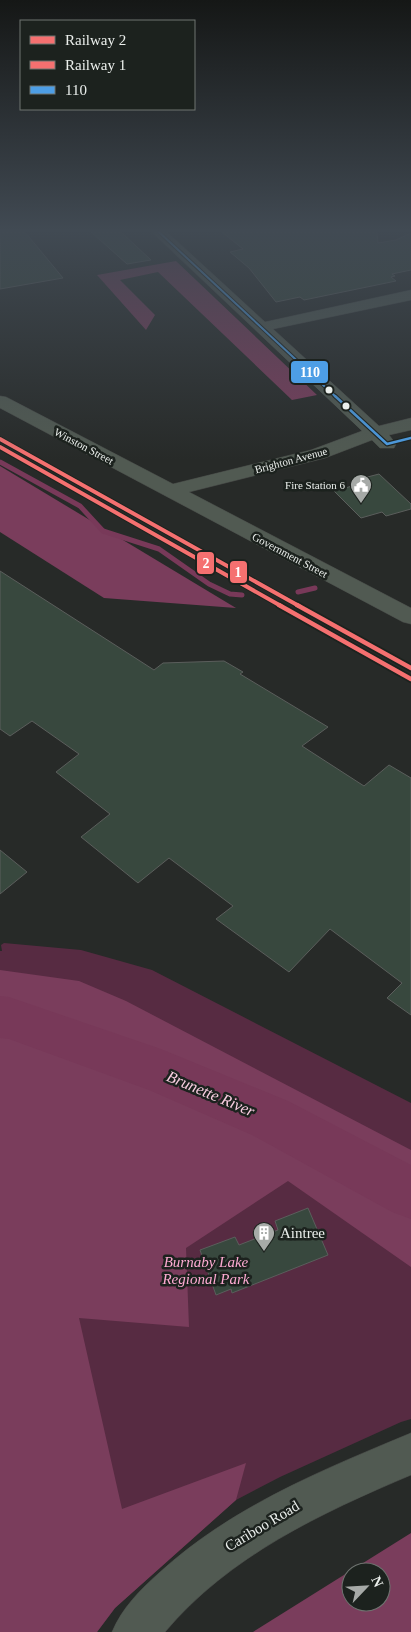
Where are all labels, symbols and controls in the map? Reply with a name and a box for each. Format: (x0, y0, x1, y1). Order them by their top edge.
legend (20, 20, 195, 110)
text: Railway 2 (65, 32, 126, 48)
text: Railway 1 (65, 57, 126, 73)
text: 110 (65, 82, 87, 98)
line badge: 110 (290, 360, 329, 384)
text: 110 (300, 365, 320, 380)
unlabelled marker (324, 385, 334, 395)
unlabelled marker (341, 401, 351, 411)
street label: Winston Street (52, 425, 116, 467)
street label: Brighton Avenue (253, 445, 329, 475)
public building icon: Fire Station 6 (349, 473, 373, 504)
place label: Fire Station 6 (285, 479, 345, 491)
street label: Government Street (250, 530, 330, 580)
line badge: 2 (196, 551, 215, 575)
text: 2 (203, 556, 210, 571)
line badge: 1 (229, 560, 248, 584)
text: 1 (235, 565, 242, 580)
water label: Brunette River (164, 1067, 258, 1120)
building icon: Aintree (252, 1221, 276, 1252)
place label: Aintree (280, 1225, 325, 1241)
park label: Burnaby Lake Regional Park (161, 1254, 250, 1287)
street label: Cariboo Road (222, 1497, 302, 1554)
north arrow (341, 1562, 391, 1612)
text: N (368, 1574, 386, 1589)

